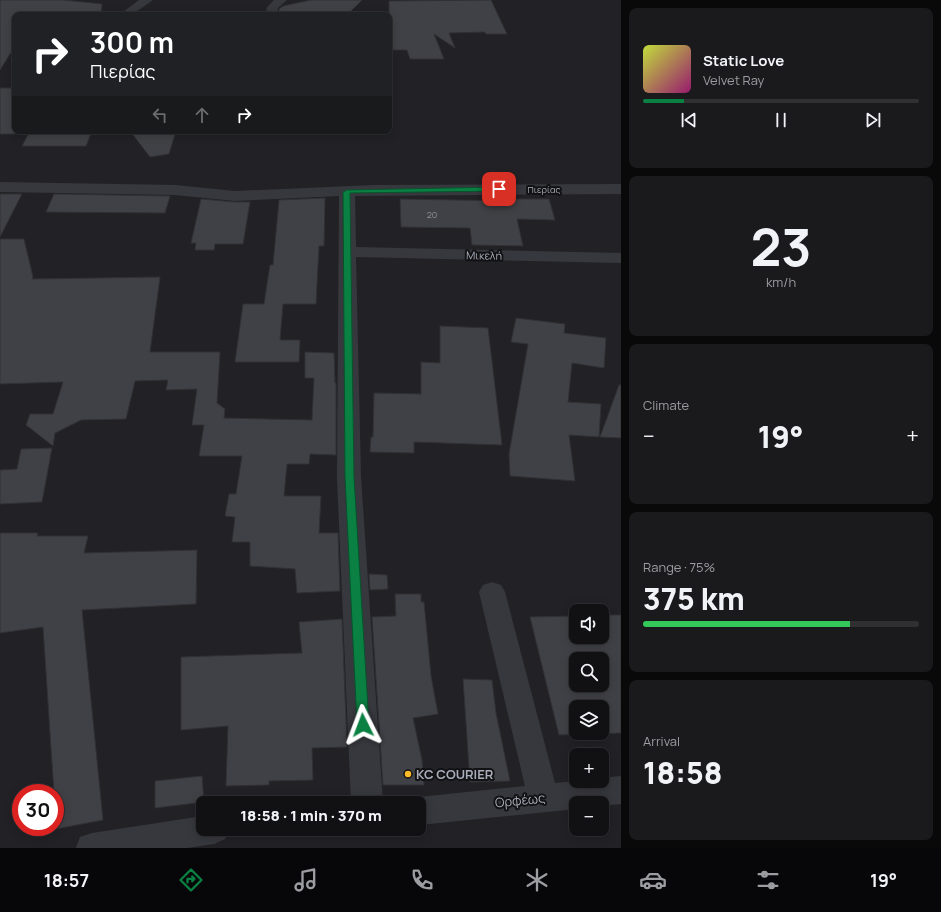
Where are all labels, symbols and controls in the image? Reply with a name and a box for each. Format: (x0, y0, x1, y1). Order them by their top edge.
text: 300 m (90, 23, 174, 61)
icon: right (24, 28, 76, 80)
text: Static Love (703, 50, 784, 71)
text: Πιερίας (90, 59, 156, 83)
text: Velvet Ray (703, 71, 764, 89)
icon: left (149, 104, 171, 126)
icon: ahead (191, 104, 213, 126)
icon: right (233, 104, 255, 126)
icon: previous (678, 109, 700, 131)
icon: pause (770, 109, 792, 131)
icon: next (862, 109, 884, 131)
pin (482, 172, 516, 206)
icon: arrive (488, 178, 510, 200)
street label: Πιερίας (528, 183, 560, 196)
house number: 20 (427, 208, 437, 221)
text: 23 (750, 211, 812, 282)
street label: Μικελή (466, 247, 502, 263)
text: km/h (766, 273, 796, 291)
text: Climate (643, 396, 689, 414)
text: 19° (758, 416, 803, 457)
text: − (643, 421, 655, 451)
text: + (906, 421, 919, 451)
text: Range · 75% (643, 558, 715, 576)
text: 375 km (643, 578, 745, 619)
map controls (569, 604, 609, 836)
button: sound (569, 604, 609, 644)
button: search (569, 652, 609, 692)
button: layers (569, 700, 609, 740)
position arrow (342, 704, 384, 746)
text: Arrival (643, 732, 680, 750)
button: + (569, 748, 609, 788)
text: 18:58 (643, 752, 722, 793)
place label: KC COURIER (416, 765, 494, 783)
marker: KC COURIER (403, 769, 413, 779)
speed limit sign: 30 (12, 784, 64, 836)
street label: Ορφέως (494, 788, 546, 812)
button: − (569, 796, 609, 836)
text: 18:58 · 1 min · 370 m (240, 805, 382, 826)
icon: directions (177, 866, 205, 894)
icon: music (292, 866, 320, 894)
icon: phone (408, 866, 436, 894)
icon: climate (523, 866, 551, 894)
icon: car (639, 866, 667, 894)
icon: filters (754, 866, 782, 894)
text: 18:57 (44, 868, 89, 892)
text: 19° (870, 868, 897, 892)

